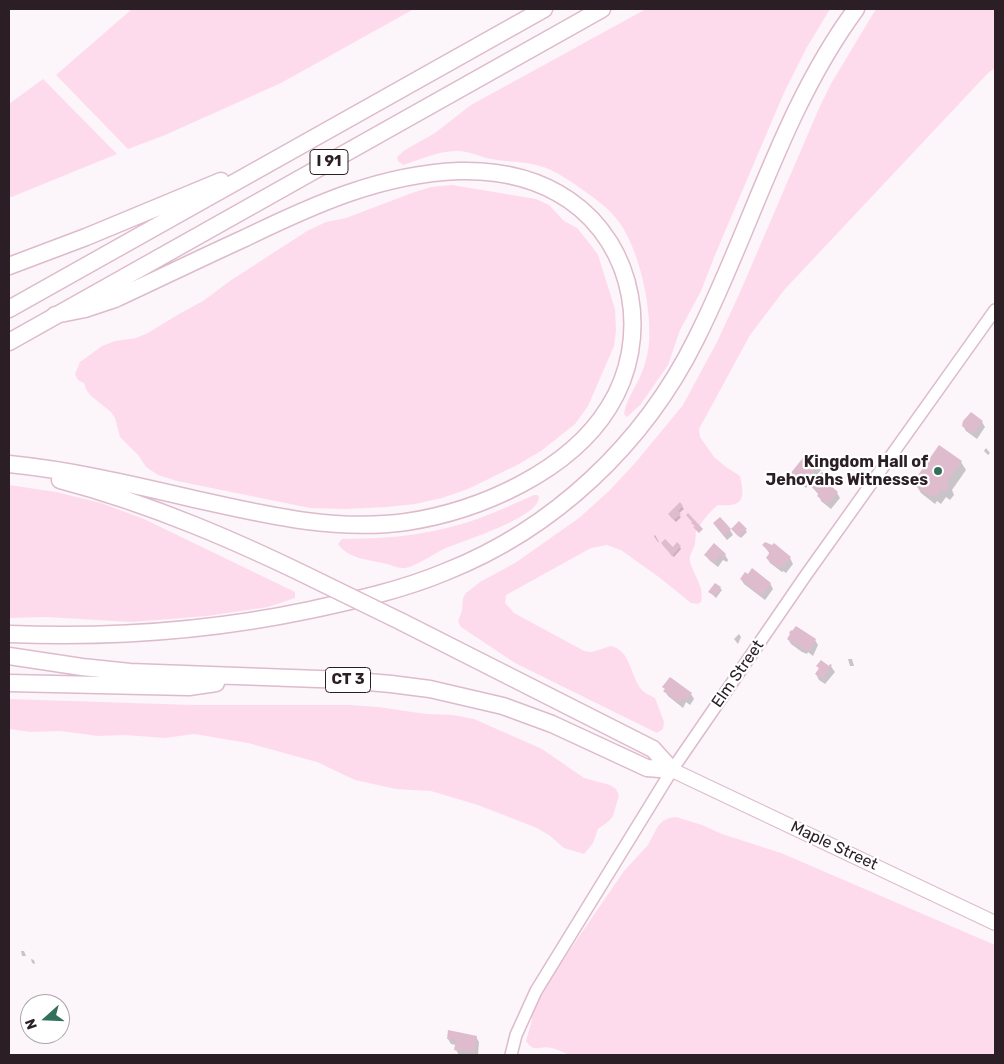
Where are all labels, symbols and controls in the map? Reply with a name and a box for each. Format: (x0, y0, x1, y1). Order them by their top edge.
road number: I 91 (310, 150, 348, 174)
place label: Kingdom Hall of Jehovahs Witnesses (765, 452, 928, 490)
marker: Kingdom Hall of Jehovahs Witnesses (932, 465, 944, 477)
street label: Elm Street (708, 637, 768, 711)
road number: CT 3 (326, 668, 370, 692)
street label: Maple Street (787, 817, 881, 875)
north arrow (20, 994, 70, 1044)
text: N (22, 1016, 41, 1032)

